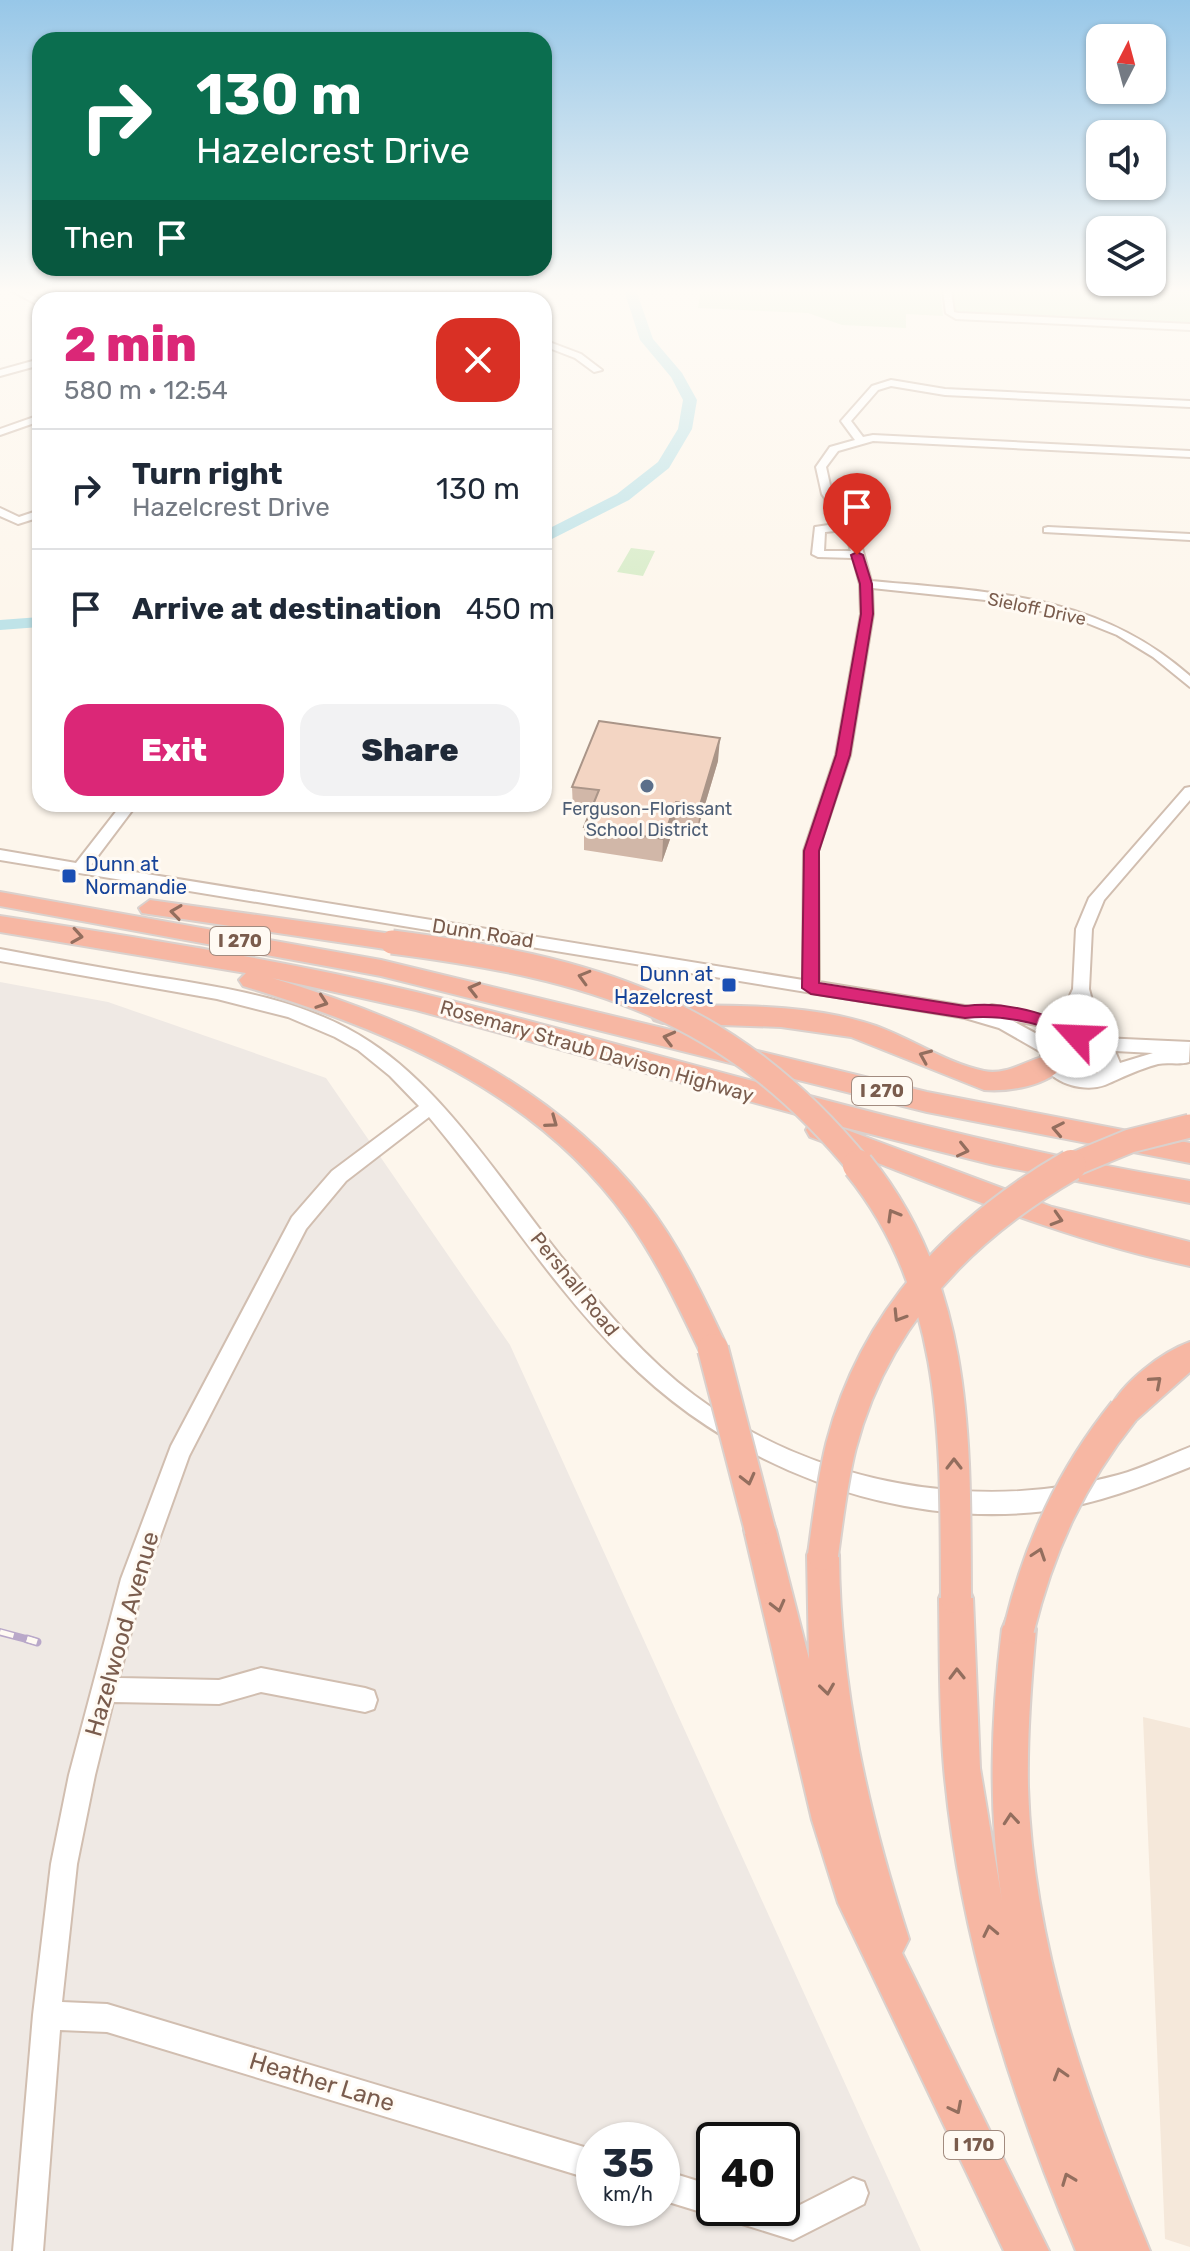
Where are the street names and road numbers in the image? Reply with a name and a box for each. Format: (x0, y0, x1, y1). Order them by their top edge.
street label: Sieloff Drive (986, 588, 1088, 630)
street label: Dunn Road (431, 913, 535, 953)
road number: I 270 (210, 927, 270, 955)
street label: Rosemary Straub Davison Highway (437, 995, 757, 1107)
road number: I 270 (852, 1077, 912, 1105)
street label: Pershall Road (526, 1227, 624, 1341)
street label: Hazelwood Avenue (79, 1528, 165, 1740)
street label: Heather Lane (246, 2047, 398, 2117)
road number: I 170 (944, 2131, 1004, 2159)

